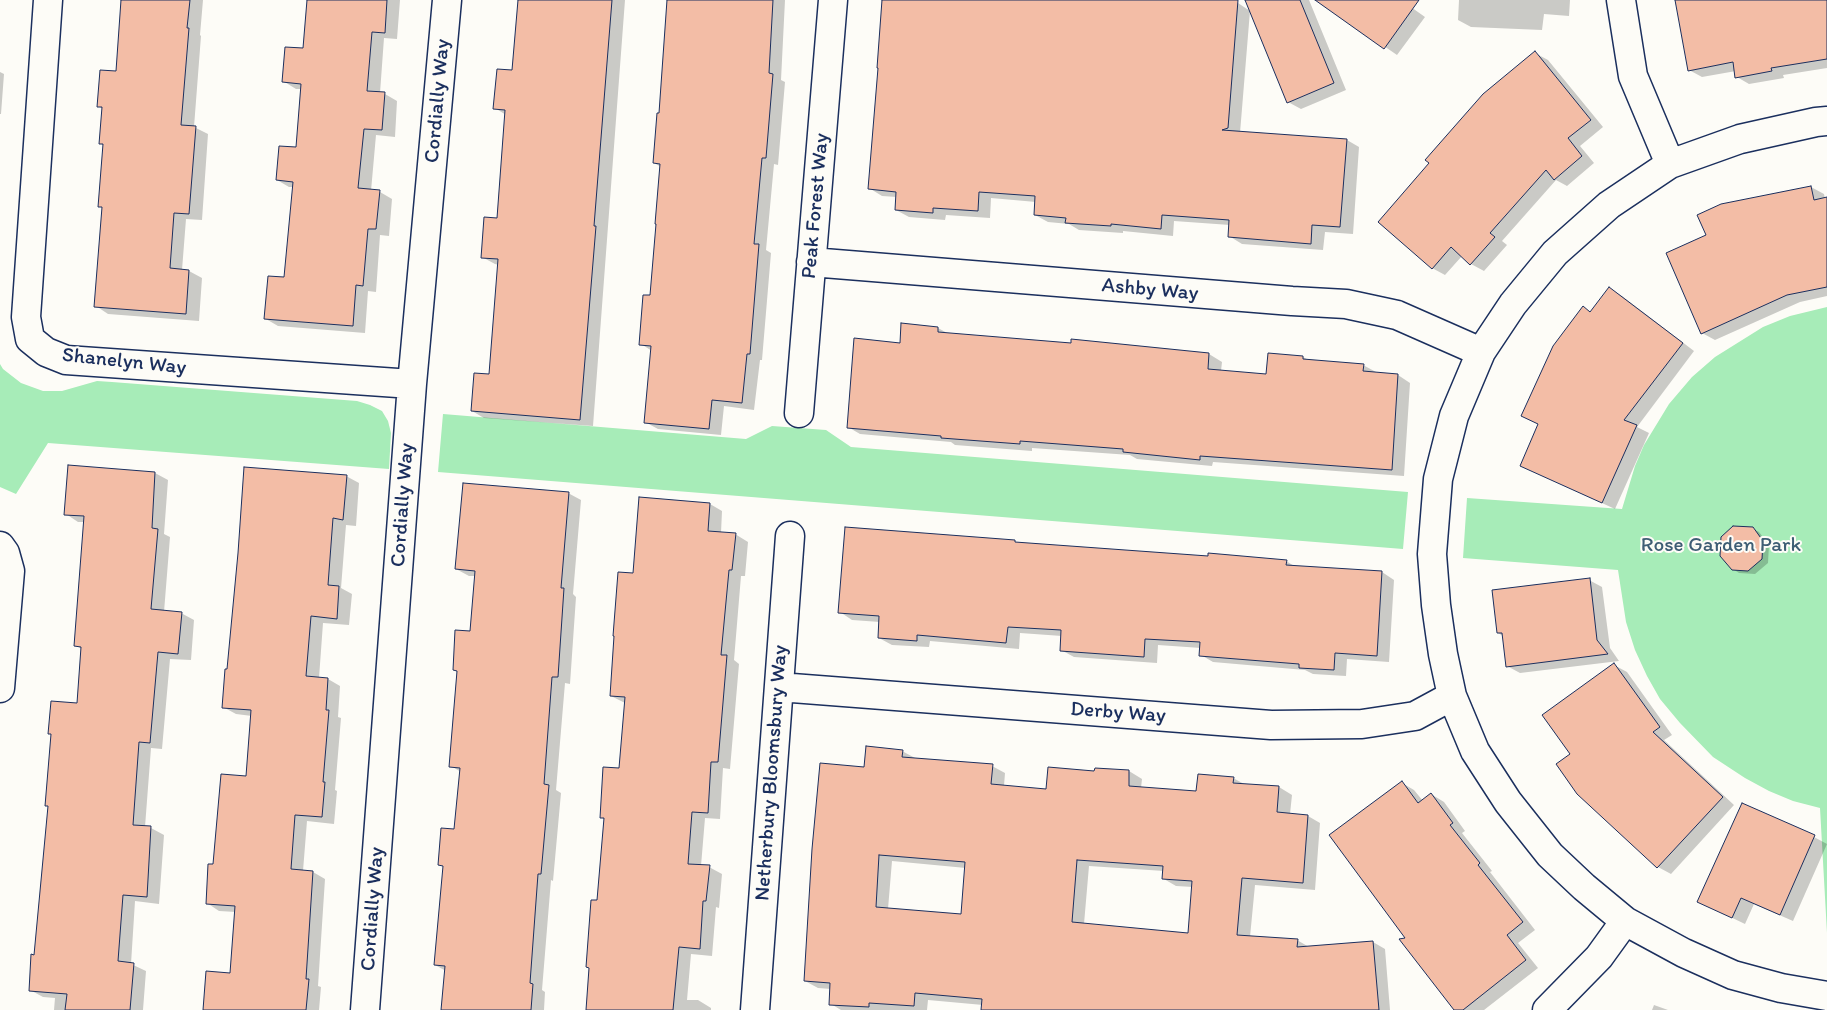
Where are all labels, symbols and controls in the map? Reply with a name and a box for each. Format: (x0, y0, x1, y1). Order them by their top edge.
street label: Cordially Way (420, 38, 456, 164)
street label: Peak Forest Way (797, 132, 835, 280)
street label: Ashby Way (1101, 273, 1199, 307)
street label: Shanelyn Way (61, 343, 187, 381)
street label: Cordially Way (386, 442, 420, 568)
park label: Rose Garden Park (1641, 533, 1801, 559)
street label: Netherbury Bloomsbury Way (750, 644, 794, 902)
street label: Derby Way (1069, 697, 1167, 729)
street label: Cordially Way (356, 846, 390, 972)

